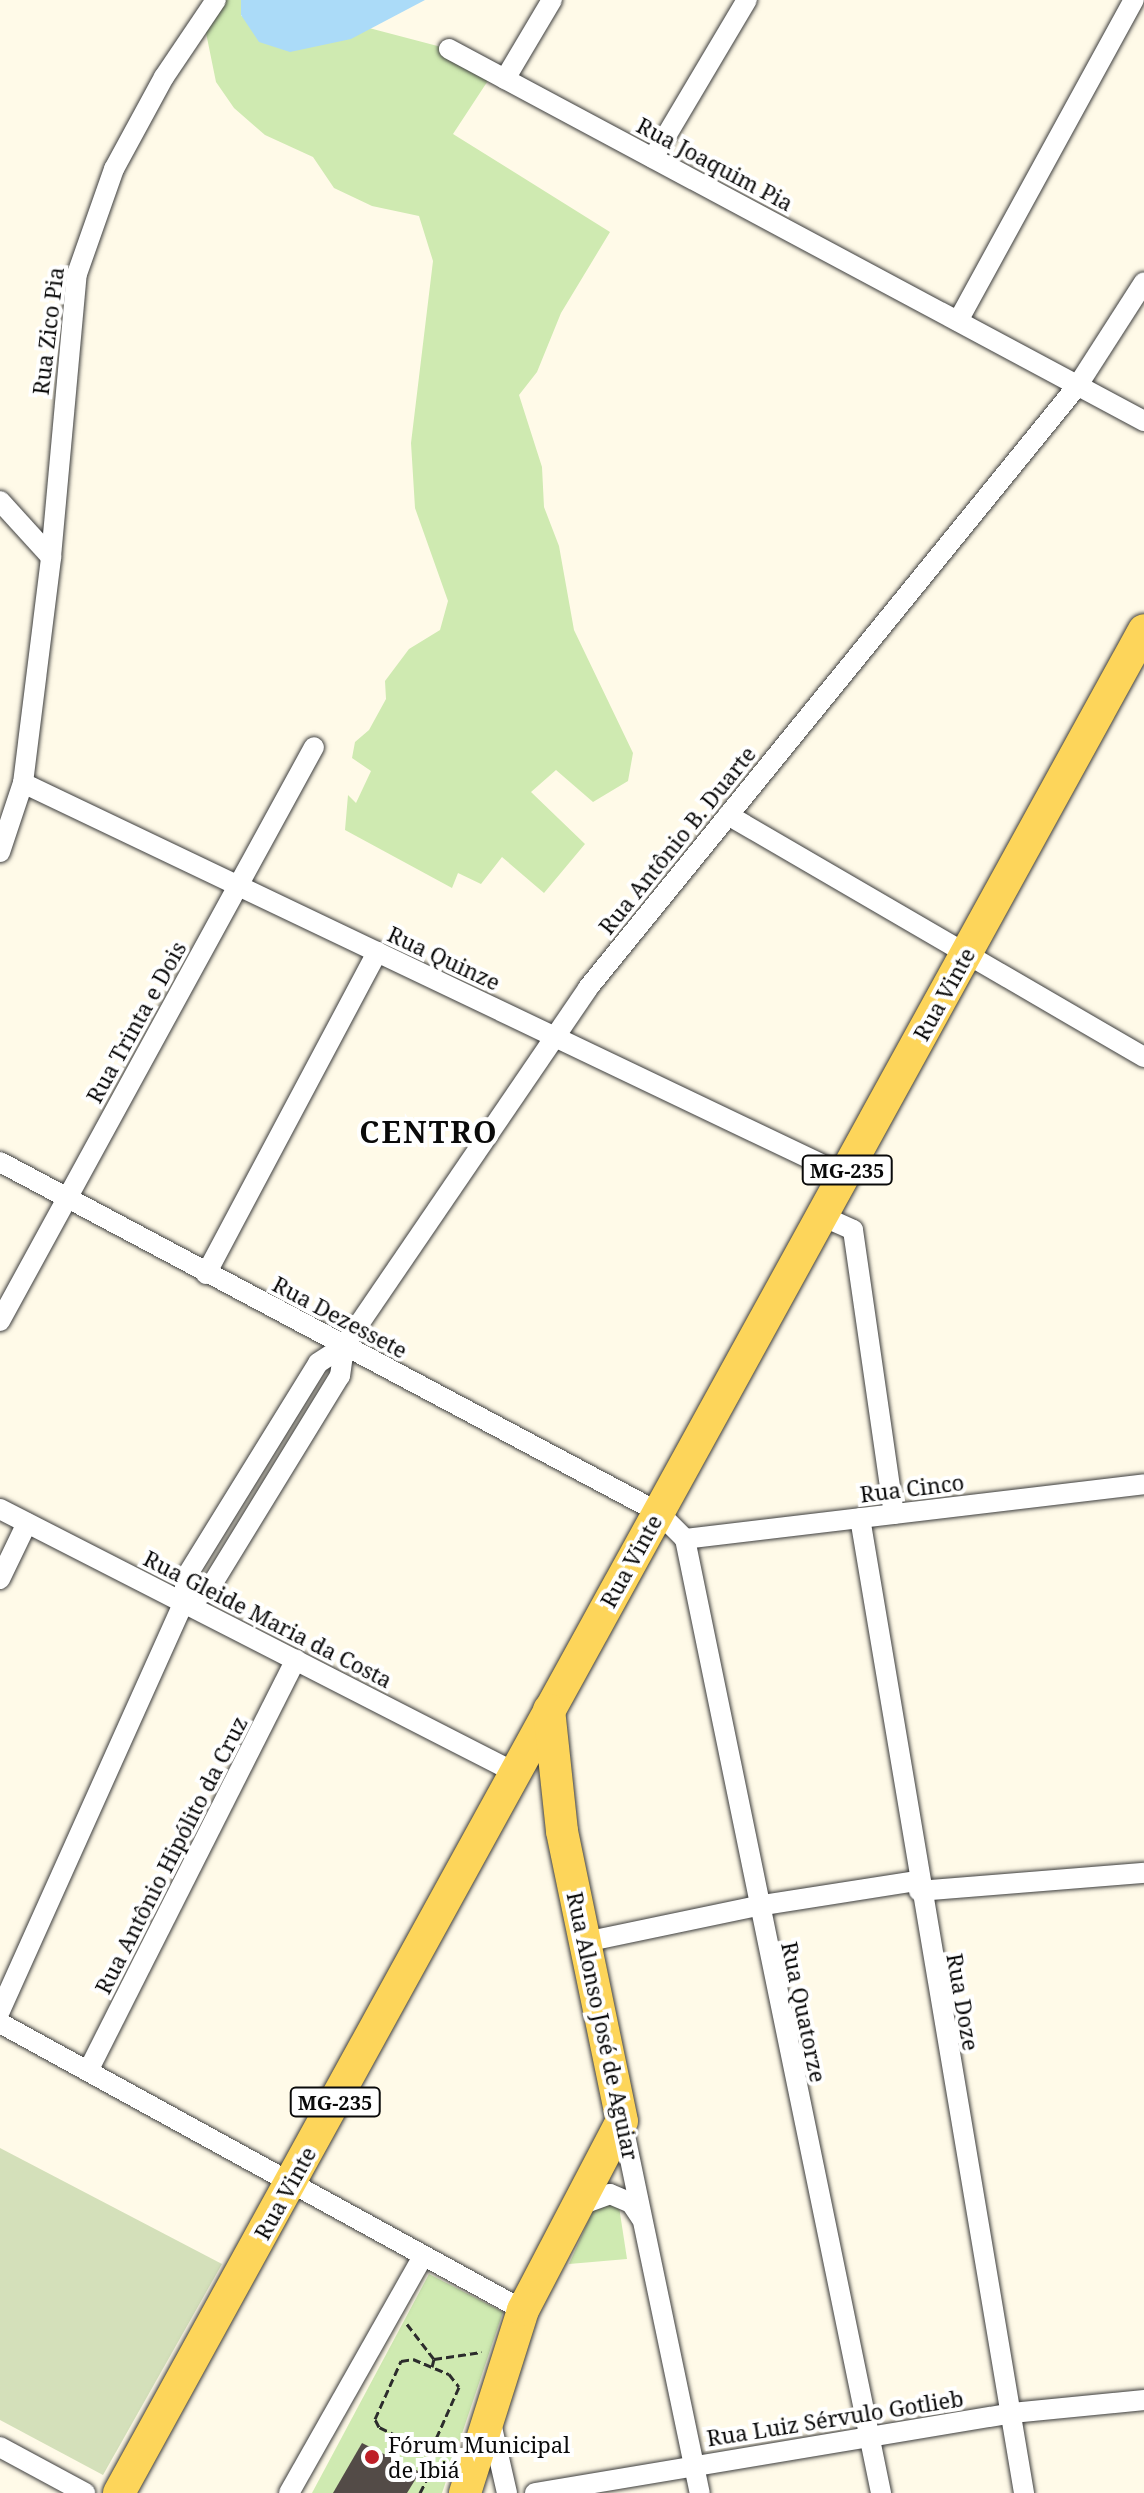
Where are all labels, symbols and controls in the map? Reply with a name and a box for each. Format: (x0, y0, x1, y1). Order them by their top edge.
street label: Rua Joaquim Pia (632, 112, 798, 216)
street label: Rua Zico Pia (27, 266, 69, 396)
street label: Rua Antônio B. Duarte (593, 741, 761, 939)
street label: Rua Quinze (384, 920, 504, 996)
street label: Rua Trinta e Dois (81, 937, 191, 1107)
street label: Rua Vinte (908, 943, 980, 1045)
district label: CENTRO (359, 1114, 499, 1150)
road number: MG-235 (801, 1154, 893, 1186)
street label: Rua Dezessete (268, 1271, 412, 1363)
street label: Rua Cinco (858, 1469, 966, 1507)
street label: Rua Vinte (595, 1510, 667, 1612)
street label: Rua Gleide Maria da Costa (139, 1545, 397, 1693)
street label: Rua Antônio Hipólito da Cruz (89, 1712, 253, 1998)
street label: Rua Alonso José de Aguiar (562, 1889, 644, 2163)
street label: Rua Quatorze (776, 1939, 832, 2085)
street label: Rua Doze (941, 1951, 985, 2053)
road number: MG-235 (289, 2086, 381, 2118)
street label: Rua Vinte (249, 2142, 321, 2244)
street label: Rua Luiz Sérvulo Gotlieb (705, 2385, 965, 2451)
place label: Fórum Municipal de Ibiá (388, 2431, 570, 2482)
marker: Fórum Municipal de Ibiá (363, 2448, 381, 2466)

